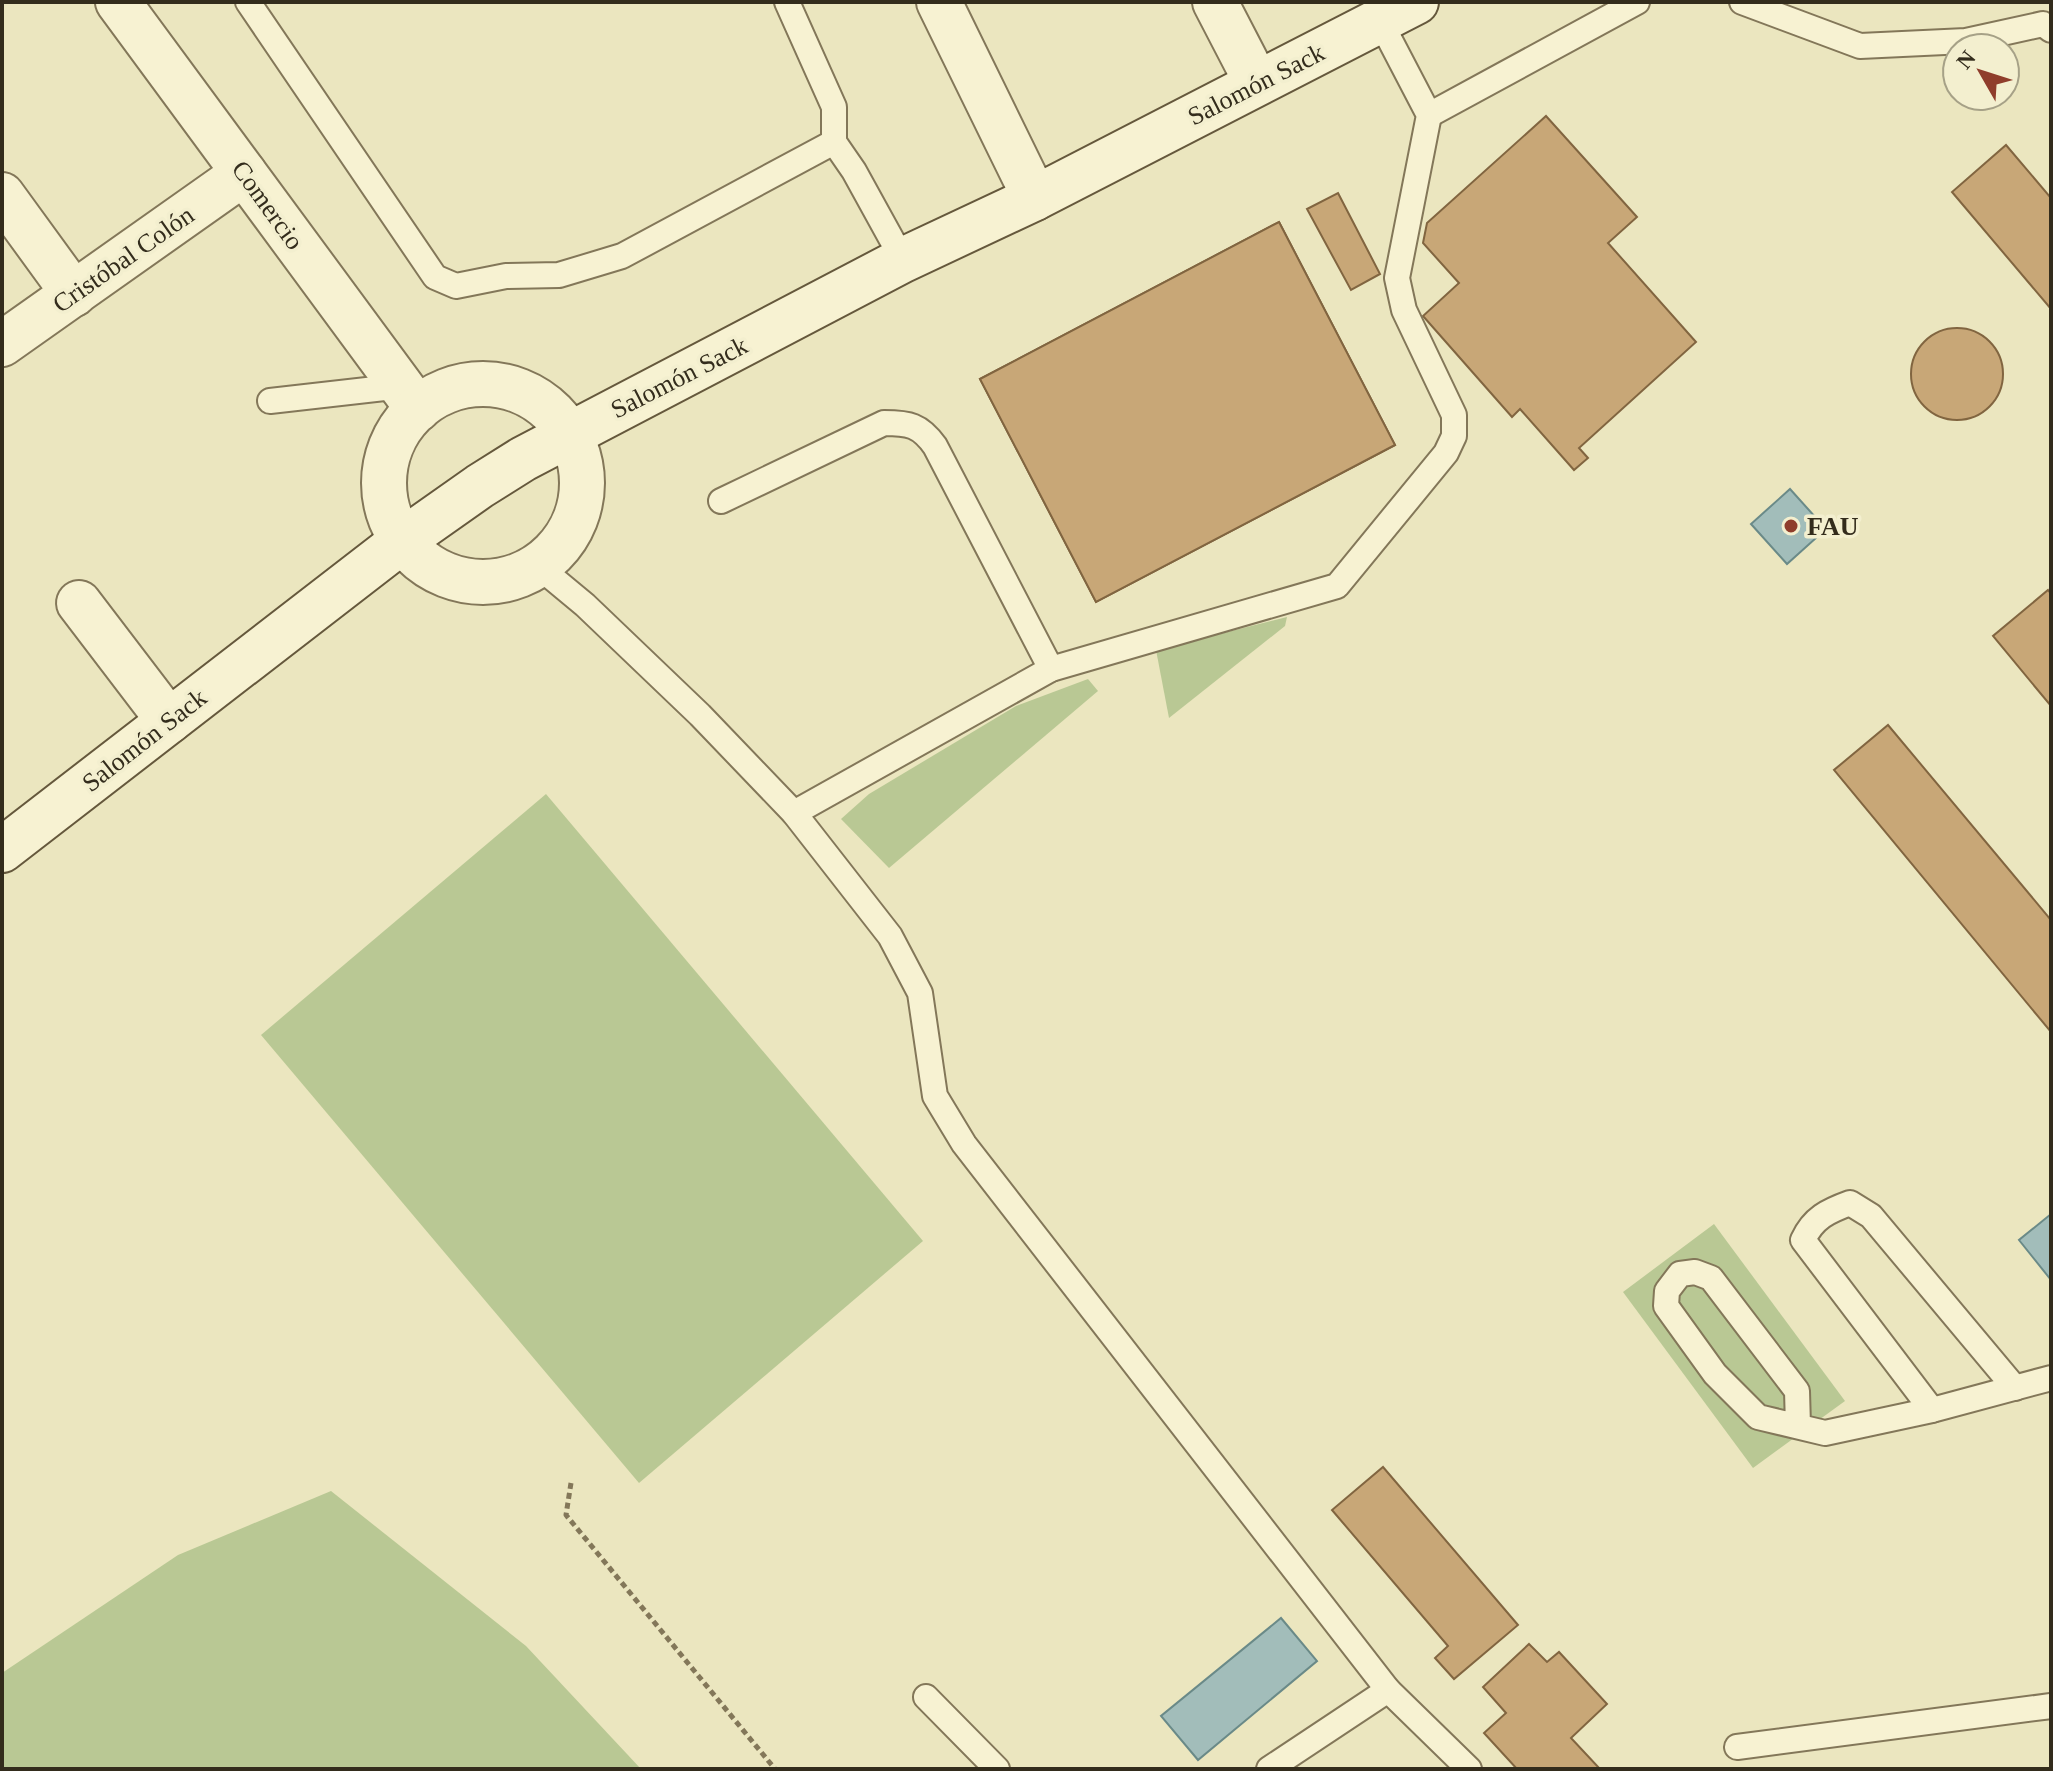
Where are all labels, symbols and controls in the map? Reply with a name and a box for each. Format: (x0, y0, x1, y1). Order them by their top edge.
north arrow (1941, 32, 2021, 112)
street label: Salomón Sack (1183, 38, 1329, 131)
text: N (1951, 46, 1981, 74)
street label: Comercio (226, 155, 309, 255)
street label: Cristóbal Colón (47, 200, 199, 319)
street label: Salomón Sack (606, 331, 752, 424)
place label: FAU (1807, 512, 1859, 541)
marker: FAU (1782, 517, 1800, 535)
street label: Salomón Sack (76, 683, 212, 798)

